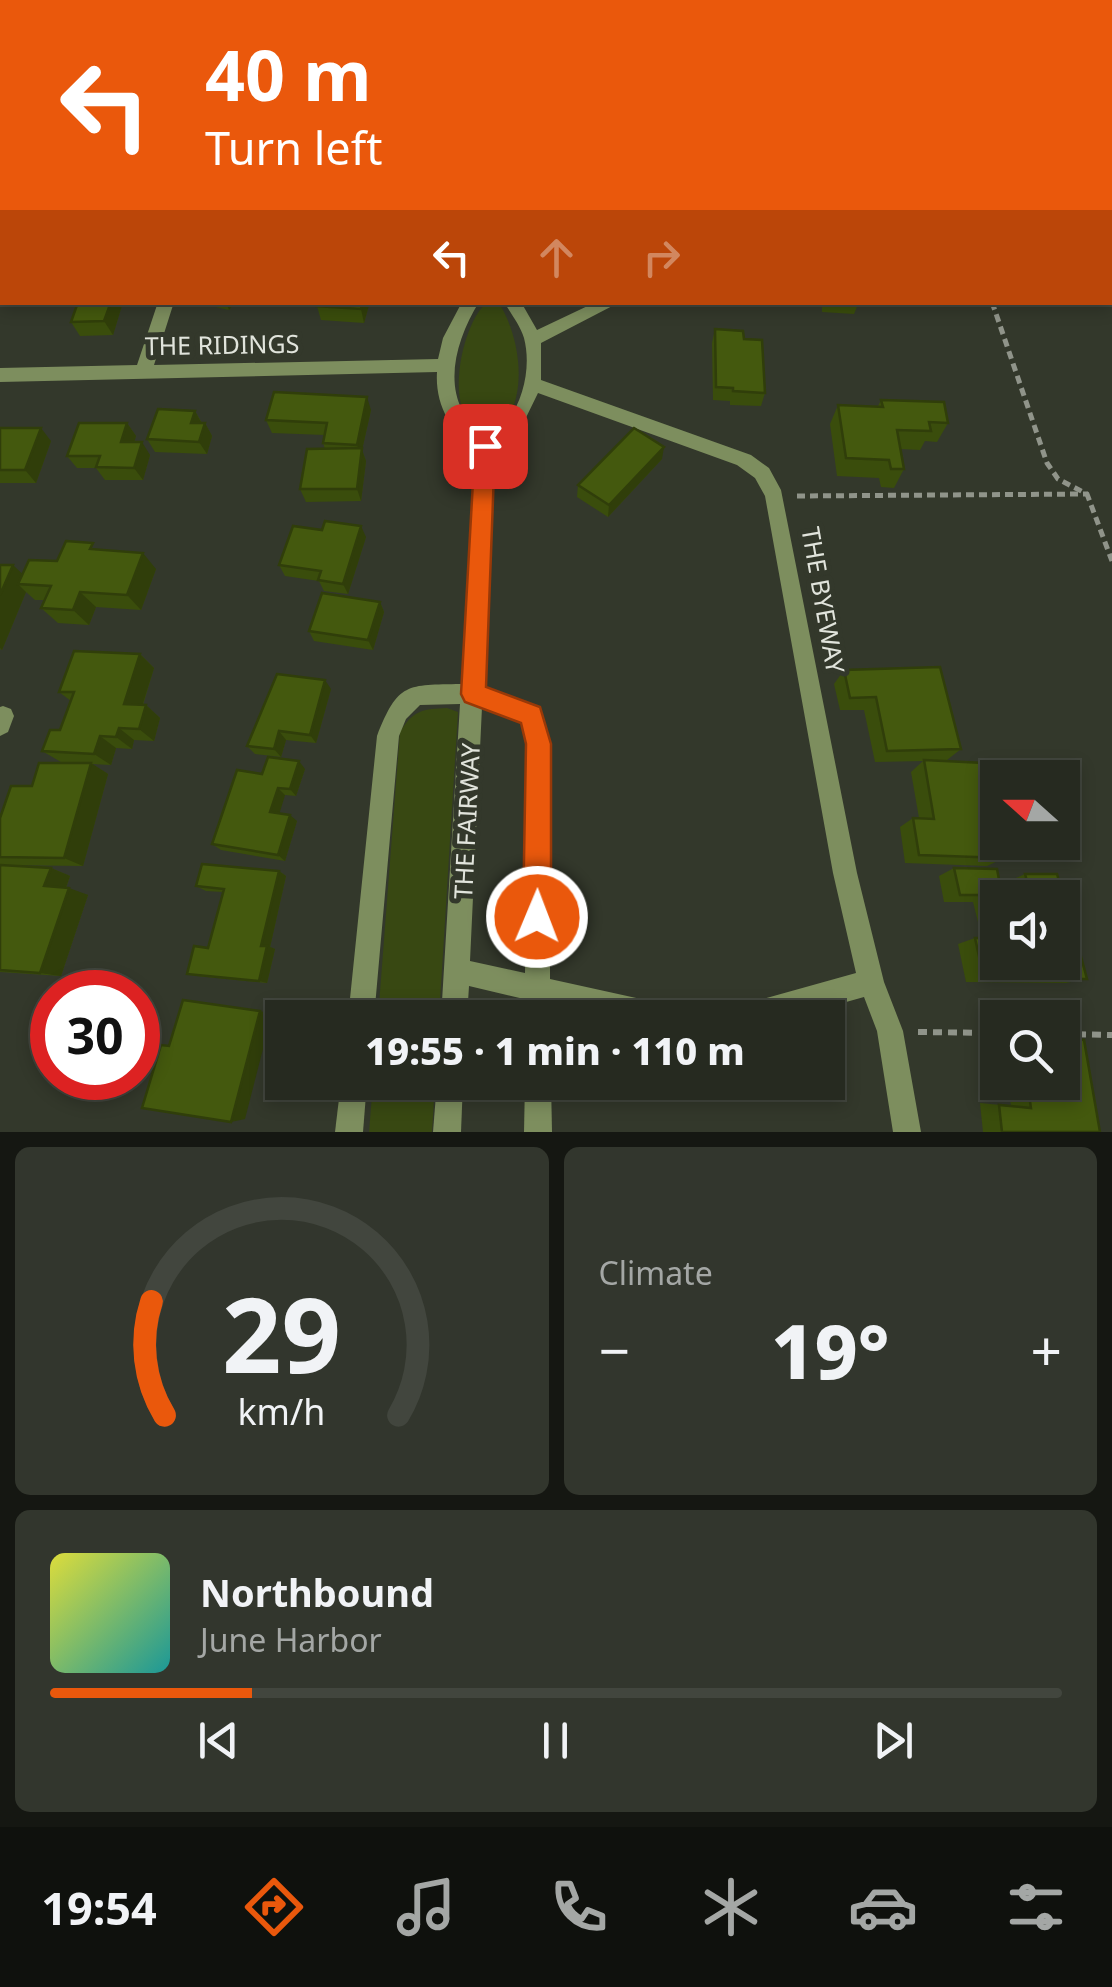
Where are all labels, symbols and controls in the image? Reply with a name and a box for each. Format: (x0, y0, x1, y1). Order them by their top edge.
text: 40 m (205, 26, 372, 122)
icon: left (40, 40, 170, 170)
text: Turn left (205, 117, 382, 178)
icon: left (424, 230, 479, 285)
icon: ahead (529, 230, 584, 285)
icon: right (634, 230, 689, 285)
street label: THE RIDINGS (144, 326, 300, 362)
pin (443, 404, 528, 489)
icon: arrive (458, 419, 513, 474)
street label: THE BYEWAY (794, 524, 854, 677)
street label: THE FAIRWAY (445, 741, 487, 900)
north arrow (980, 760, 1080, 860)
map controls (980, 760, 1080, 1100)
position arrow (485, 865, 589, 969)
button: sound (980, 880, 1080, 980)
speed limit sign: 30 (30, 970, 160, 1100)
button: search (980, 1000, 1080, 1100)
text: 19:55 · 1 min · 110 m (365, 1024, 745, 1076)
text: Climate (599, 1251, 713, 1294)
text: 29 (222, 1262, 341, 1403)
text: 19° (771, 1299, 889, 1401)
text: − (599, 1312, 630, 1387)
text: + (1031, 1312, 1062, 1387)
text: km/h (238, 1387, 326, 1435)
text: Northbound (200, 1566, 434, 1618)
text: June Harbor (200, 1618, 382, 1661)
icon: previous (191, 1713, 246, 1768)
icon: pause (528, 1713, 583, 1768)
icon: next (866, 1713, 921, 1768)
icon: directions (239, 1872, 309, 1942)
icon: music (391, 1872, 461, 1942)
icon: phone (544, 1872, 614, 1942)
icon: climate (696, 1872, 766, 1942)
icon: car (848, 1872, 918, 1942)
icon: filters (1001, 1872, 1071, 1942)
text: 19:54 (41, 1877, 157, 1938)

